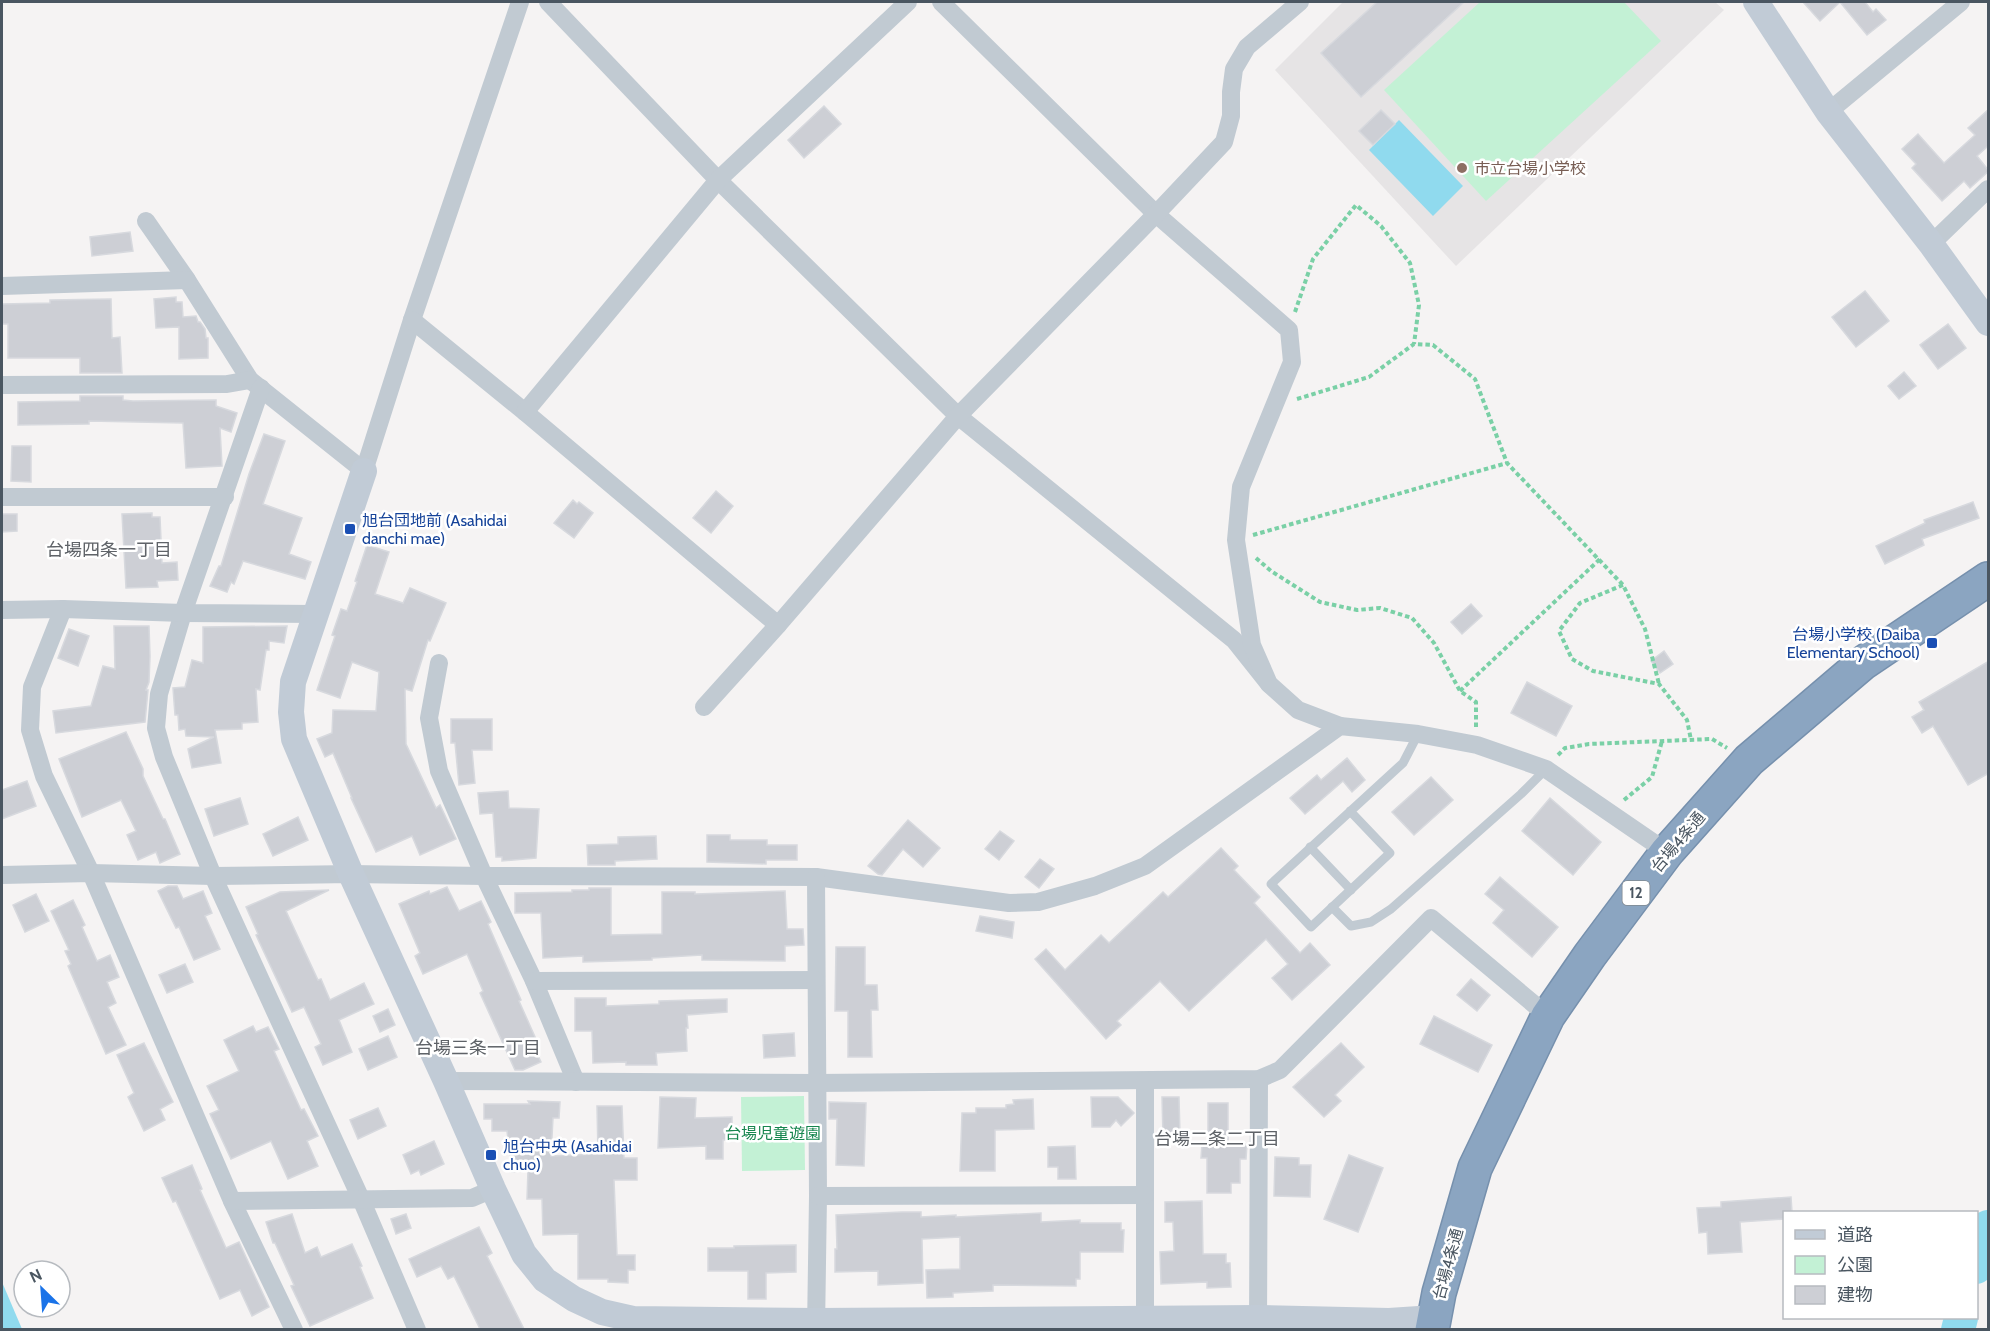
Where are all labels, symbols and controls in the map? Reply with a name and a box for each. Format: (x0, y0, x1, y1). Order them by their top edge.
place label: 市立台場小学校 (1474, 159, 1586, 178)
marker: 市立台場小学校 (1455, 161, 1469, 175)
place label: 旭台団地前 (Asahidai danchi mae) (362, 511, 507, 548)
marker: 旭台団地前 (Asahidai danchi mae) (343, 522, 357, 536)
district label: 台場四条一丁目 (46, 539, 172, 561)
place label: 台場小学校 (Daiba Elementary School) (1787, 625, 1920, 662)
marker: 台場小学校 (Daiba Elementary School) (1925, 636, 1939, 650)
street label: 台場4条通 (1647, 808, 1709, 876)
road number: 12 (1622, 881, 1650, 905)
district label: 台場三条一丁目 (415, 1037, 541, 1059)
park label: 台場児童遊園 (725, 1124, 821, 1143)
district label: 台場二条二丁目 (1154, 1128, 1280, 1150)
place label: 旭台中央 (Asahidai chuo) (503, 1137, 632, 1174)
marker: 旭台中央 (Asahidai chuo) (484, 1148, 498, 1162)
legend (1783, 1211, 1978, 1319)
text: 道路 (1837, 1224, 1873, 1246)
street label: 台場4条通 (1429, 1226, 1467, 1302)
text: 公園 (1837, 1254, 1873, 1276)
north arrow (12, 1259, 72, 1319)
text: N (27, 1265, 45, 1287)
text: 建物 (1837, 1284, 1873, 1306)

